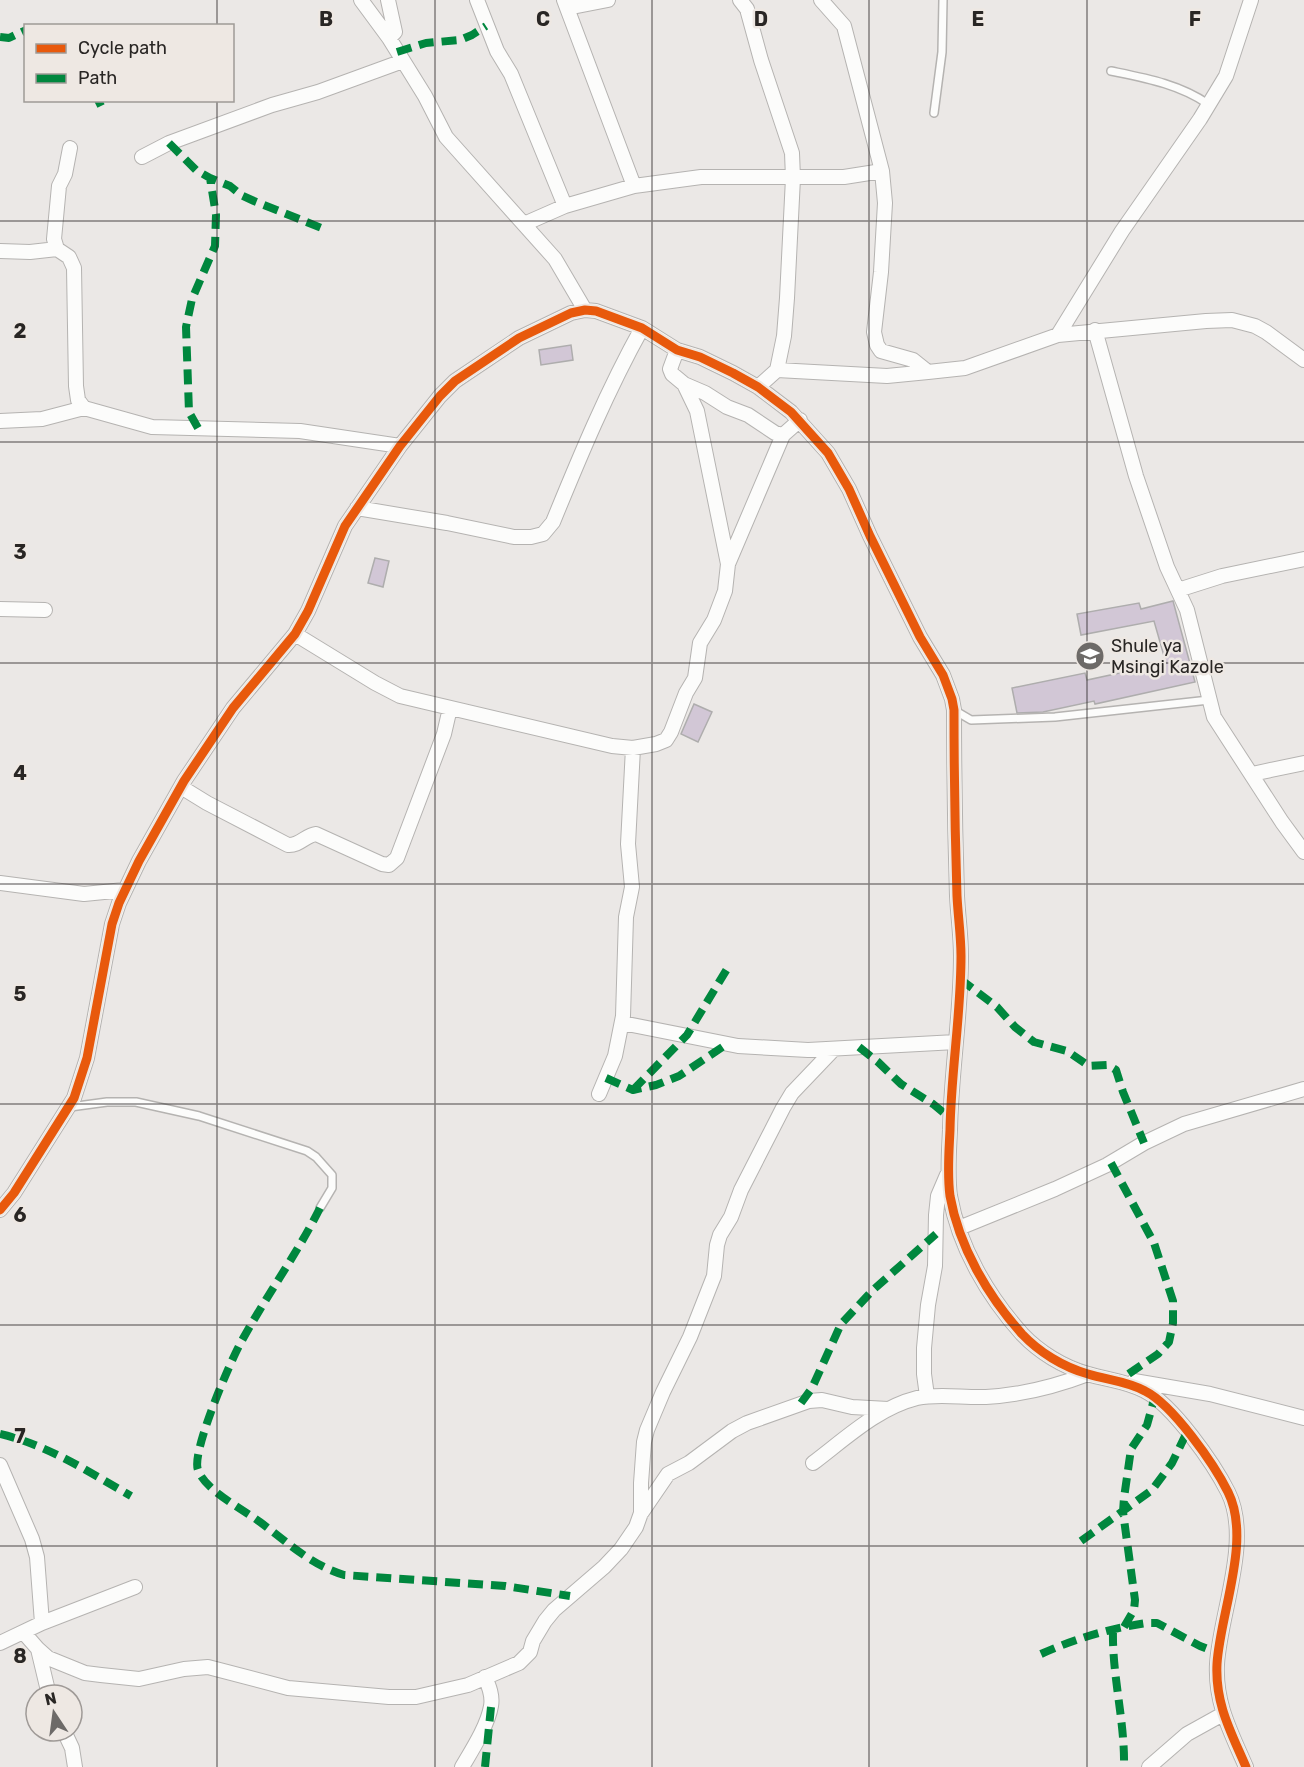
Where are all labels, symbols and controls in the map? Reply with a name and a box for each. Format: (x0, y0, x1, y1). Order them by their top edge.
text: B (319, 7, 333, 31)
text: C (536, 7, 550, 31)
text: D (754, 7, 768, 31)
text: E (972, 7, 984, 31)
text: F (1189, 7, 1201, 31)
legend (24, 24, 234, 102)
text: Cycle path (78, 37, 167, 59)
text: Path (78, 67, 117, 89)
text: 2 (14, 319, 27, 343)
text: 3 (13, 540, 27, 564)
place label: Shule ya Msingi Kazole (1111, 635, 1224, 678)
school or university icon: Shule ya Msingi Kazole (1074, 640, 1106, 672)
text: 4 (13, 761, 27, 785)
text: 5 (14, 982, 27, 1006)
text: 6 (13, 1203, 27, 1227)
text: 7 (14, 1424, 26, 1448)
text: 8 (13, 1644, 27, 1668)
north arrow (24, 1683, 84, 1743)
text: N (43, 1688, 58, 1709)

